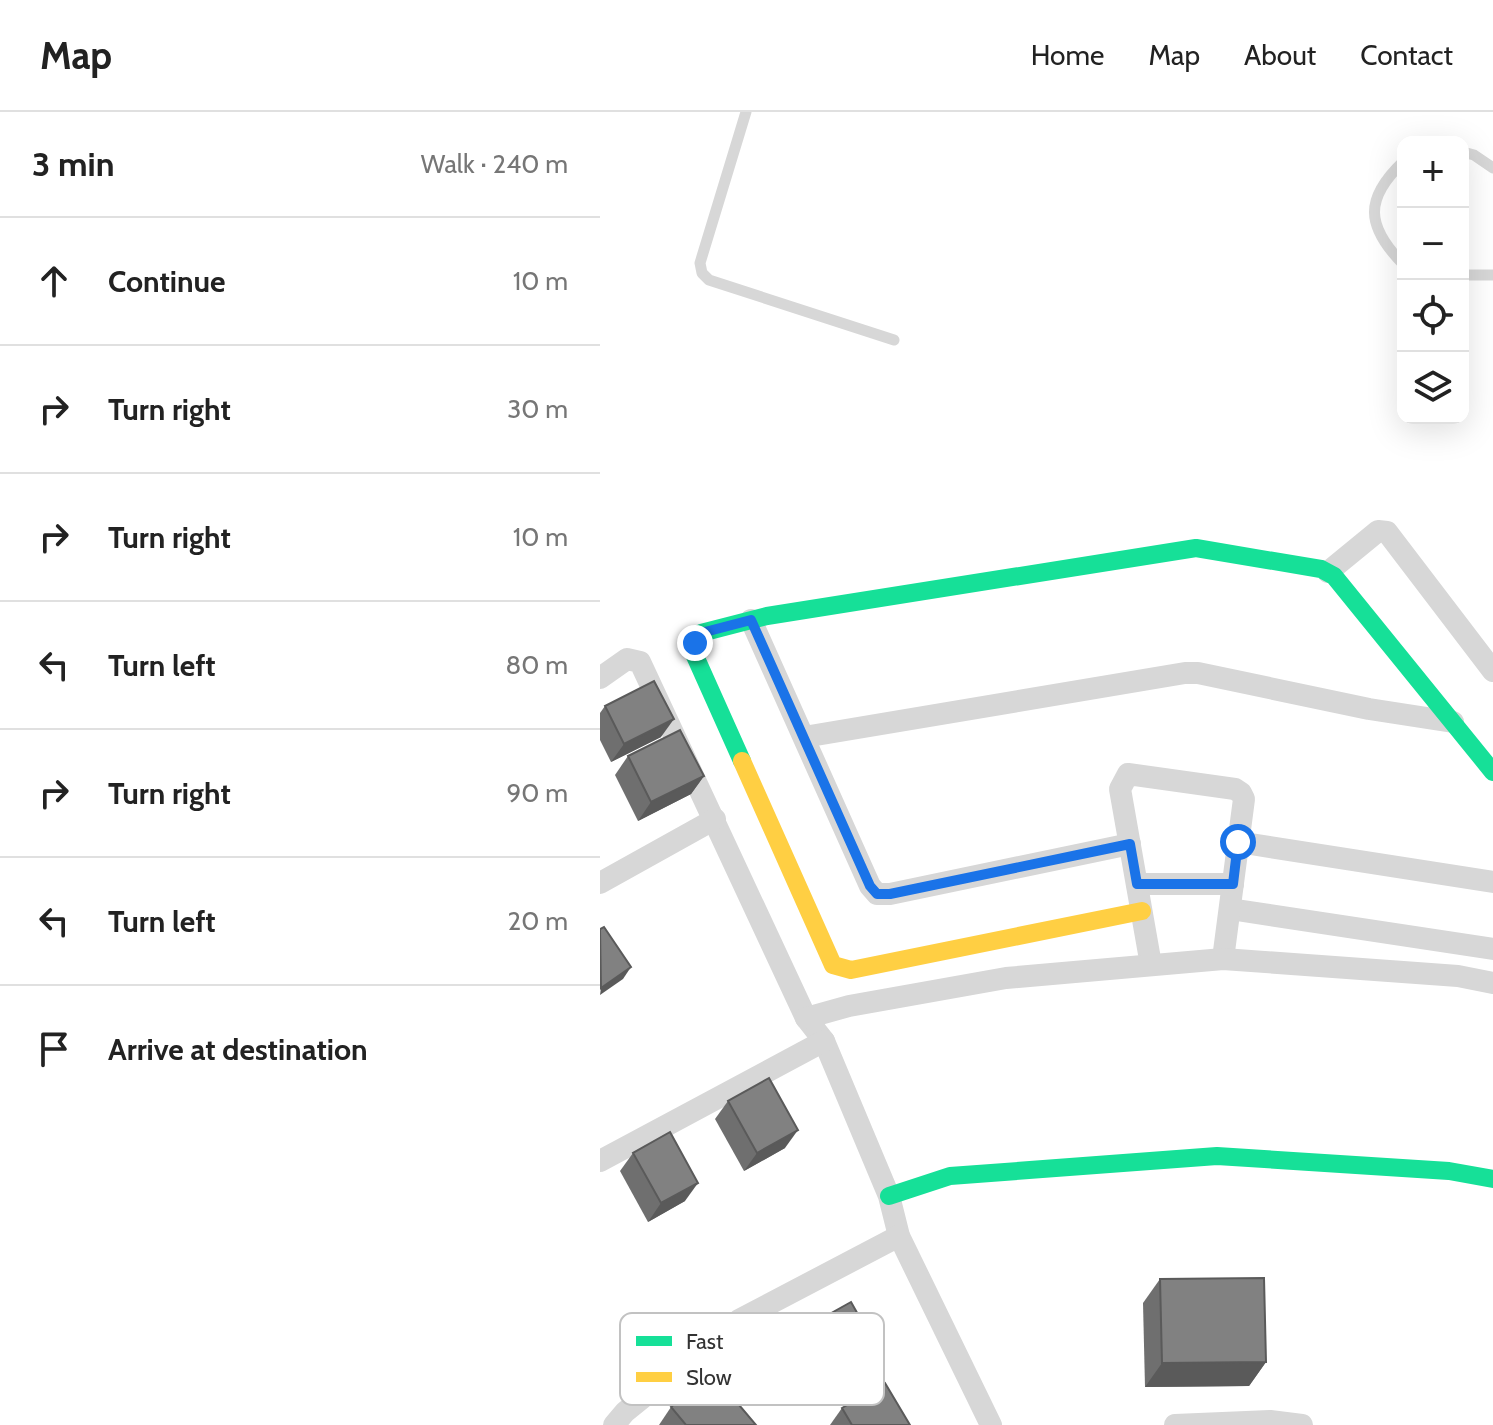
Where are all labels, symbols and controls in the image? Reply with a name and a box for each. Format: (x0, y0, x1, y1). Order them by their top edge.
text: Map (40, 32, 112, 79)
text: Home (1031, 38, 1104, 72)
text: Map (1148, 38, 1200, 72)
text: About (1244, 38, 1316, 72)
text: Contact (1360, 38, 1453, 72)
map controls (1397, 136, 1469, 424)
button: + (1397, 136, 1469, 208)
text: 3 min (32, 143, 114, 185)
text: Walk · 240 m (421, 148, 568, 180)
button: − (1397, 208, 1469, 280)
icon: ahead (32, 259, 76, 303)
text: Continue (108, 263, 225, 300)
text: 10 m (513, 265, 568, 297)
button: locate (1397, 280, 1469, 352)
button: layers (1397, 352, 1469, 424)
icon: right (32, 387, 76, 431)
text: Turn right (108, 391, 231, 428)
text: 30 m (507, 393, 568, 425)
icon: right (32, 515, 76, 559)
text: Turn right (108, 519, 231, 556)
text: 10 m (513, 521, 568, 553)
route end (677, 625, 713, 661)
icon: left (32, 643, 76, 687)
text: Turn left (108, 647, 216, 684)
text: 80 m (505, 649, 568, 681)
icon: right (32, 771, 76, 815)
text: Turn right (108, 775, 231, 812)
text: 90 m (506, 777, 568, 809)
route start (1220, 824, 1256, 860)
icon: left (32, 899, 76, 943)
text: Turn left (108, 903, 216, 940)
text: 20 m (508, 905, 568, 937)
icon: arrive (32, 1027, 76, 1071)
text: Arrive at destination (108, 1031, 368, 1068)
legend (620, 1313, 884, 1405)
text: Fast (686, 1328, 724, 1355)
text: Slow (686, 1364, 732, 1391)

